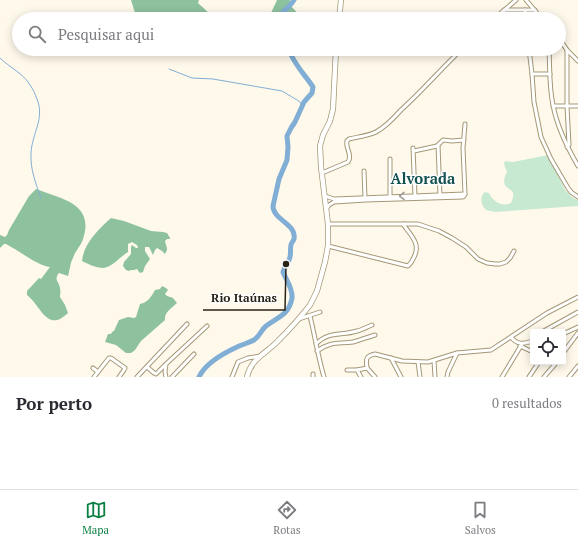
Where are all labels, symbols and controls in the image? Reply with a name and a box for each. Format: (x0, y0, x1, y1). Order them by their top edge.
search box (12, 12, 566, 56)
icon: search (26, 23, 48, 45)
text: Pesquisar aqui (58, 24, 154, 44)
district label: Alvorada (391, 168, 456, 188)
one-way arrow (399, 192, 405, 200)
callout: Rio Itaúnas (203, 286, 285, 310)
text: Rio Itaúnas (211, 290, 278, 305)
map controls (530, 329, 566, 365)
button: locate (530, 329, 566, 365)
text: Por perto (16, 392, 92, 415)
text: 0 resultados (492, 394, 562, 412)
tab: Mapa (82, 499, 109, 537)
tab: Rotas (273, 499, 301, 537)
tab: Salvos (465, 499, 496, 537)

